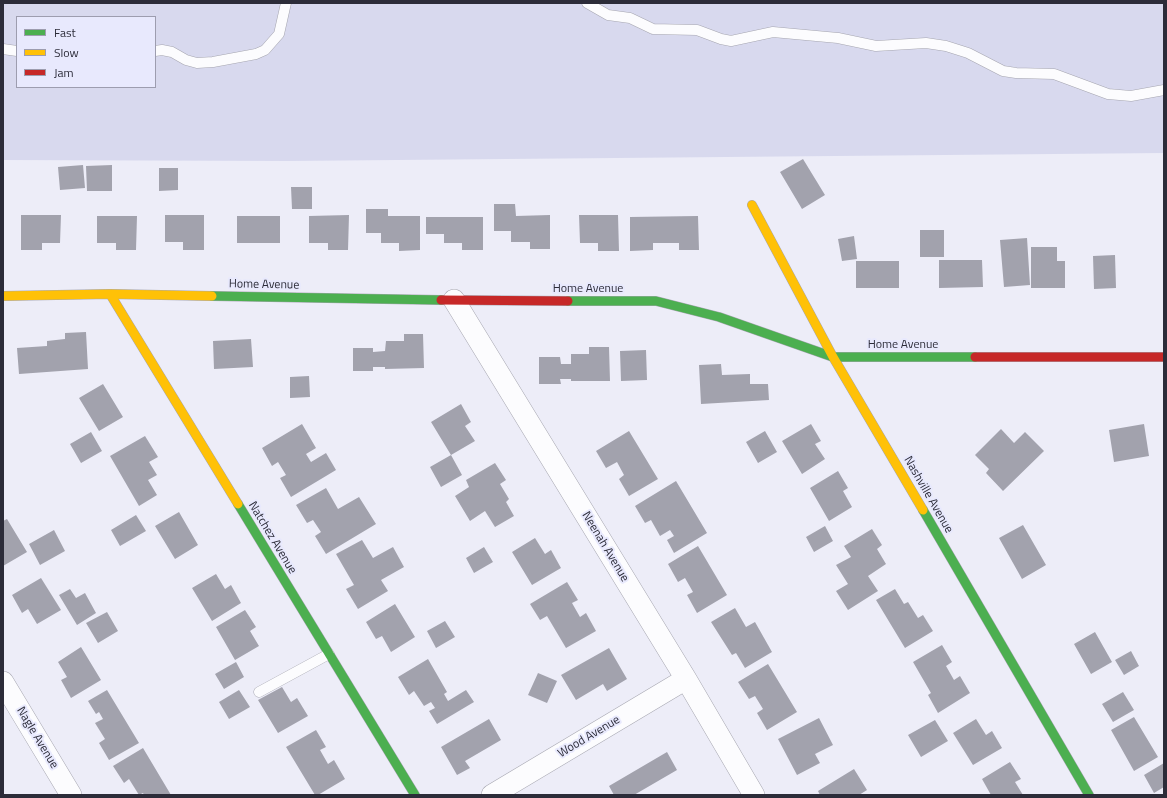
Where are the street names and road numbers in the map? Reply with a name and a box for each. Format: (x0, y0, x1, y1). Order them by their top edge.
street label: Home Avenue (229, 277, 299, 293)
street label: Home Avenue (553, 282, 623, 296)
street label: Home Avenue (868, 338, 938, 352)
street label: Nashville Avenue (900, 454, 956, 536)
street label: Natchez Avenue (245, 499, 299, 577)
street label: Neenah Avenue (578, 509, 632, 585)
street label: Nagle Avenue (13, 705, 61, 771)
street label: Wood Avenue (555, 713, 623, 761)

